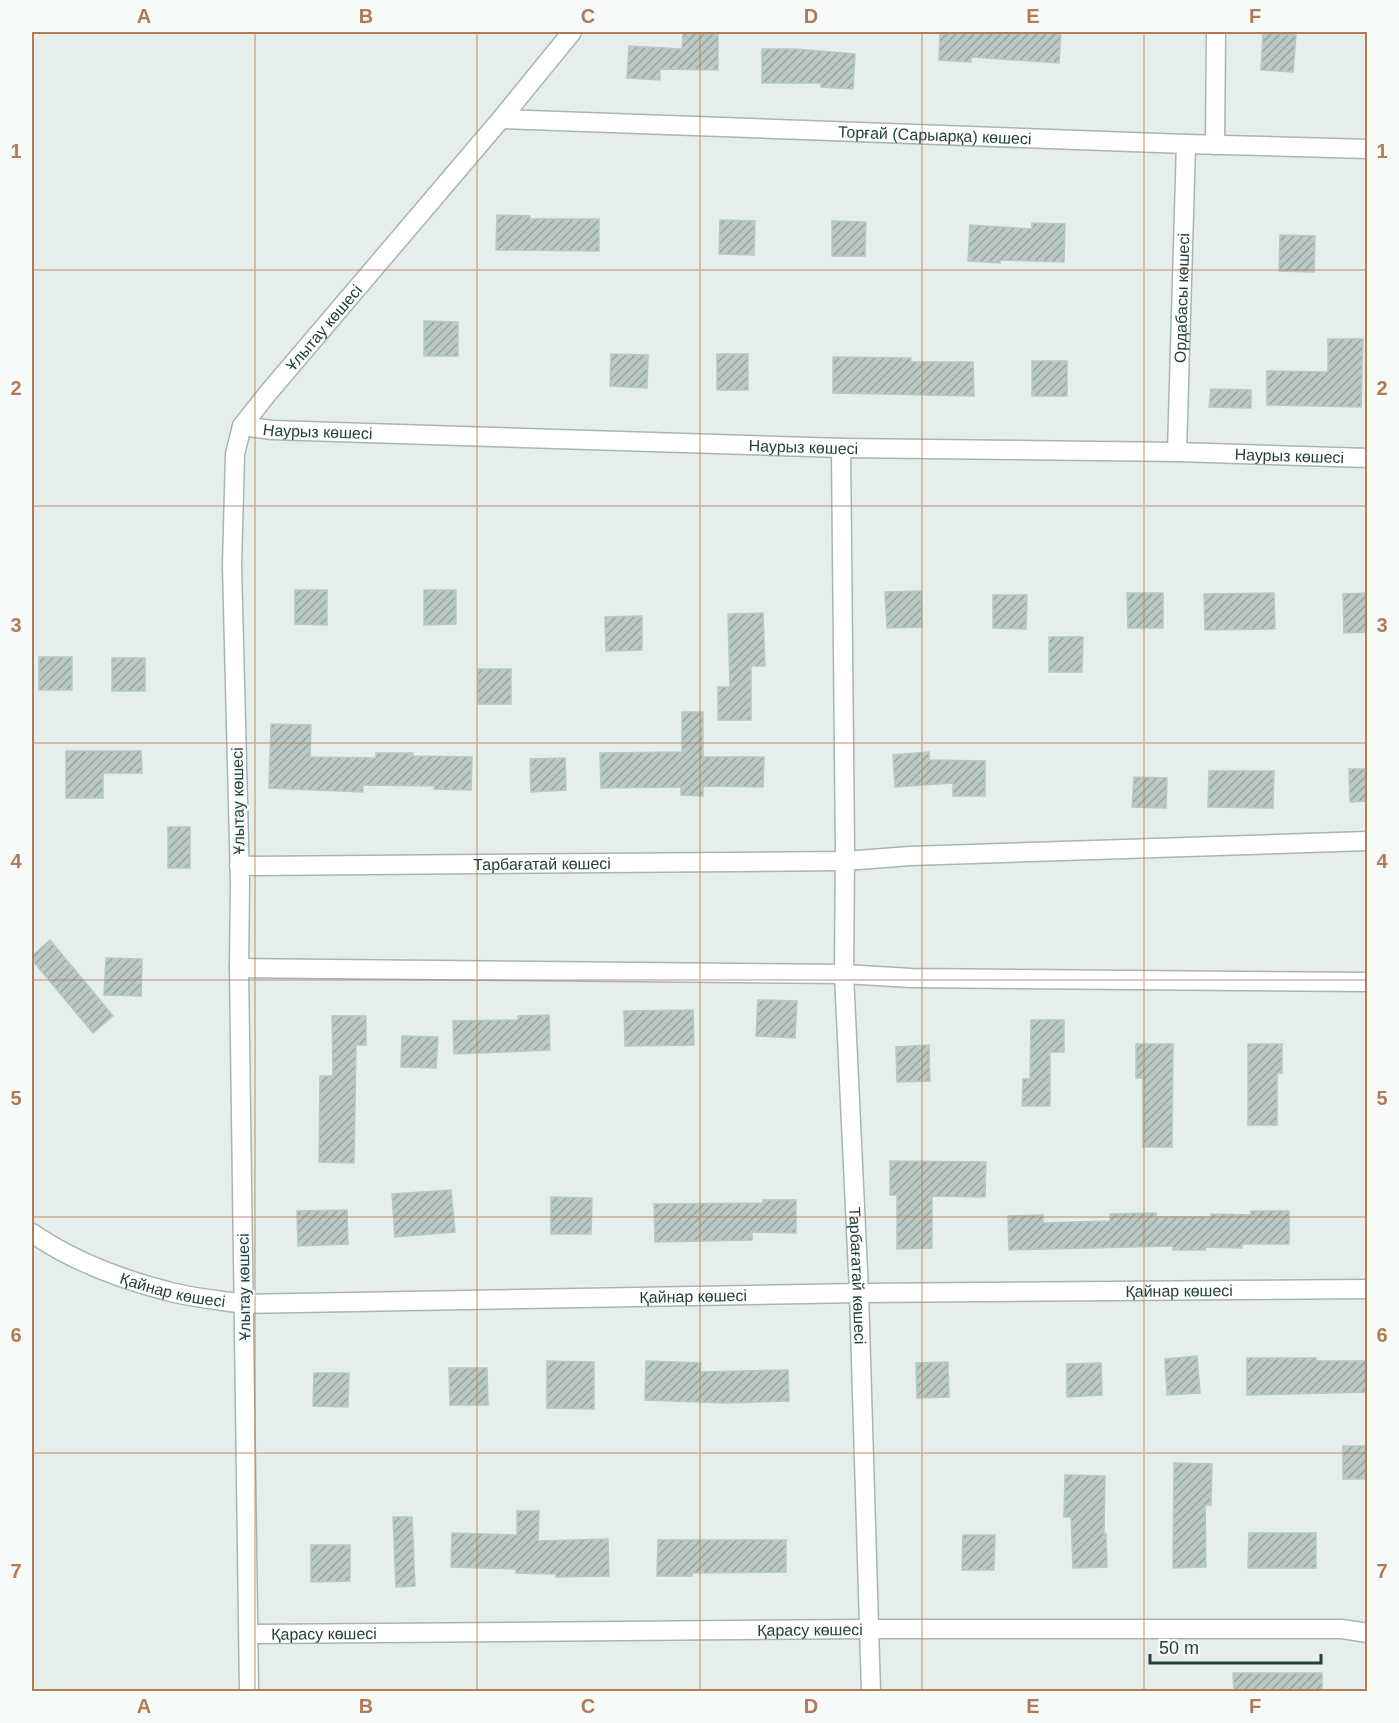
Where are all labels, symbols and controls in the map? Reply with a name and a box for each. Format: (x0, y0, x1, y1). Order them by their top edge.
text: A (137, 5, 151, 27)
text: B (359, 5, 373, 27)
text: C (581, 5, 595, 27)
text: D (804, 5, 818, 27)
text: E (1026, 5, 1040, 27)
text: F (1249, 5, 1261, 27)
street label: Торғай (Сарыарқа) көшесі (838, 123, 1032, 147)
text: 1 (10, 140, 22, 162)
text: 1 (1376, 140, 1388, 162)
street label: Ордабасы көшесі (1171, 233, 1192, 363)
street label: Ұлытау көшесі (282, 281, 365, 374)
text: 2 (10, 377, 22, 399)
text: 2 (1376, 377, 1388, 399)
street label: Наурыз көшесі (262, 420, 373, 442)
street label: Наурыз көшесі (748, 437, 858, 457)
street label: Наурыз көшесі (1234, 445, 1344, 466)
text: 3 (10, 614, 22, 636)
text: 3 (1376, 614, 1388, 636)
street label: Ұлытау көшесі (229, 747, 247, 855)
text: 4 (10, 850, 22, 872)
text: 4 (1376, 850, 1388, 872)
street label: Тарбағатай көшесі (473, 854, 611, 873)
text: 5 (10, 1087, 22, 1109)
text: 5 (1376, 1087, 1388, 1109)
street label: Тарбағатай көшесі (846, 1206, 869, 1345)
street label: Ұлытау көшесі (235, 1233, 253, 1341)
street label: Қайнар көшесі (118, 1269, 226, 1310)
street label: Қайнар көшесі (1125, 1282, 1233, 1299)
street label: Қайнар көшесі (639, 1287, 747, 1305)
text: 6 (10, 1324, 22, 1346)
text: 6 (1376, 1324, 1388, 1346)
text: 7 (10, 1560, 22, 1582)
text: 7 (1376, 1560, 1388, 1582)
street label: Қарасу көшесі (757, 1621, 863, 1638)
street label: Қарасу көшесі (271, 1624, 377, 1642)
scale bar (1150, 1627, 1321, 1665)
text: 50 m (1159, 1638, 1199, 1658)
text: A (137, 1695, 151, 1717)
text: B (359, 1695, 373, 1717)
text: C (581, 1695, 595, 1717)
text: D (804, 1695, 818, 1717)
text: E (1026, 1695, 1040, 1717)
text: F (1249, 1695, 1261, 1717)

